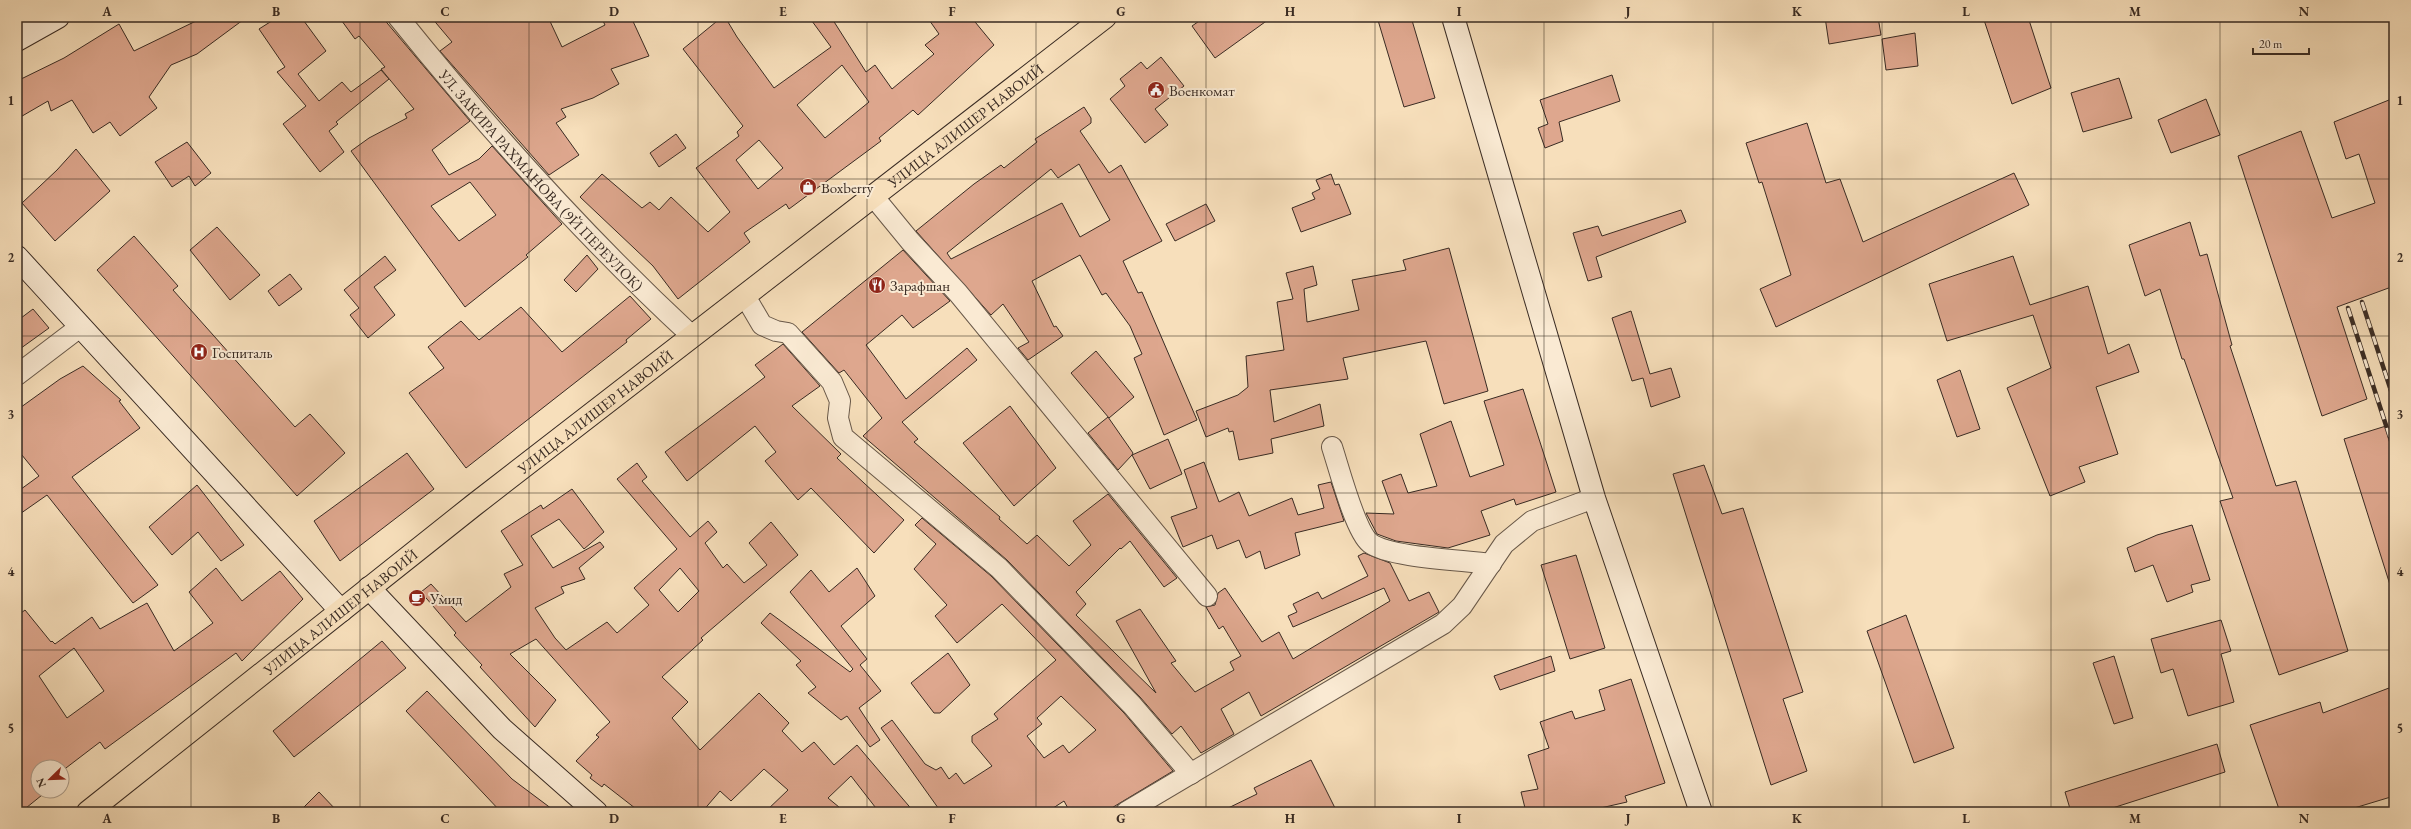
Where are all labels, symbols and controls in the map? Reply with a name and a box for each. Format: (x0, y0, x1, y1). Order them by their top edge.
text: A (101, 3, 112, 20)
text: B (272, 3, 280, 20)
text: C (440, 3, 450, 20)
text: D (609, 3, 619, 20)
text: E (779, 3, 787, 20)
text: F (948, 3, 956, 20)
text: G (1116, 3, 1126, 20)
text: H (1285, 3, 1296, 20)
text: I (1457, 3, 1462, 20)
text: J (1624, 3, 1631, 20)
text: K (1792, 3, 1803, 20)
text: L (1962, 3, 1970, 20)
text: M (2129, 3, 2141, 20)
text: N (2299, 3, 2310, 20)
scale bar (2253, 30, 2309, 56)
text: 20 m (2259, 36, 2283, 52)
street label: УЛИЦА АЛИШЕР НАВОИЙ (883, 59, 1047, 192)
street label: УЛ. ЗАКИРА РАХМАНОВА (9Й ПЕРЕУЛОК) (435, 64, 648, 294)
public building icon: Военкомат (1146, 80, 1166, 100)
place label: Военкомат (1169, 81, 1235, 100)
text: 1 (8, 92, 15, 109)
text: 1 (2397, 92, 2404, 109)
shop icon: Boxberry (798, 177, 818, 197)
place label: Boxberry (821, 178, 874, 197)
text: 2 (8, 249, 15, 266)
text: 2 (2397, 249, 2404, 266)
restaurant icon: Зарафшан (867, 275, 887, 295)
place label: Зарафшан (890, 276, 950, 295)
hospital icon: Госпиталь (189, 342, 209, 362)
place label: Госпиталь (212, 343, 273, 362)
street label: УЛИЦА АЛИШЕР НАВОИЙ (512, 345, 676, 478)
text: 3 (8, 406, 15, 423)
text: 3 (2397, 406, 2404, 423)
street label: УЛИЦА АЛИШЕР НАВОИЙ (258, 545, 421, 679)
text: 4 (8, 563, 15, 580)
text: 4 (2397, 563, 2404, 580)
cafe icon: Умид (407, 588, 427, 608)
place label: Умид (429, 589, 463, 608)
text: 5 (8, 720, 14, 737)
text: 5 (2397, 720, 2403, 737)
north arrow (30, 759, 70, 799)
text: N (33, 776, 49, 790)
text: A (101, 810, 112, 827)
text: B (272, 810, 280, 827)
text: C (440, 810, 450, 827)
text: D (609, 810, 619, 827)
text: E (779, 810, 787, 827)
text: F (948, 810, 956, 827)
text: G (1116, 810, 1126, 827)
text: H (1285, 810, 1296, 827)
text: I (1457, 810, 1462, 827)
text: J (1624, 810, 1631, 827)
text: K (1792, 810, 1803, 827)
text: L (1962, 810, 1970, 827)
text: M (2129, 810, 2141, 827)
text: N (2299, 810, 2310, 827)

